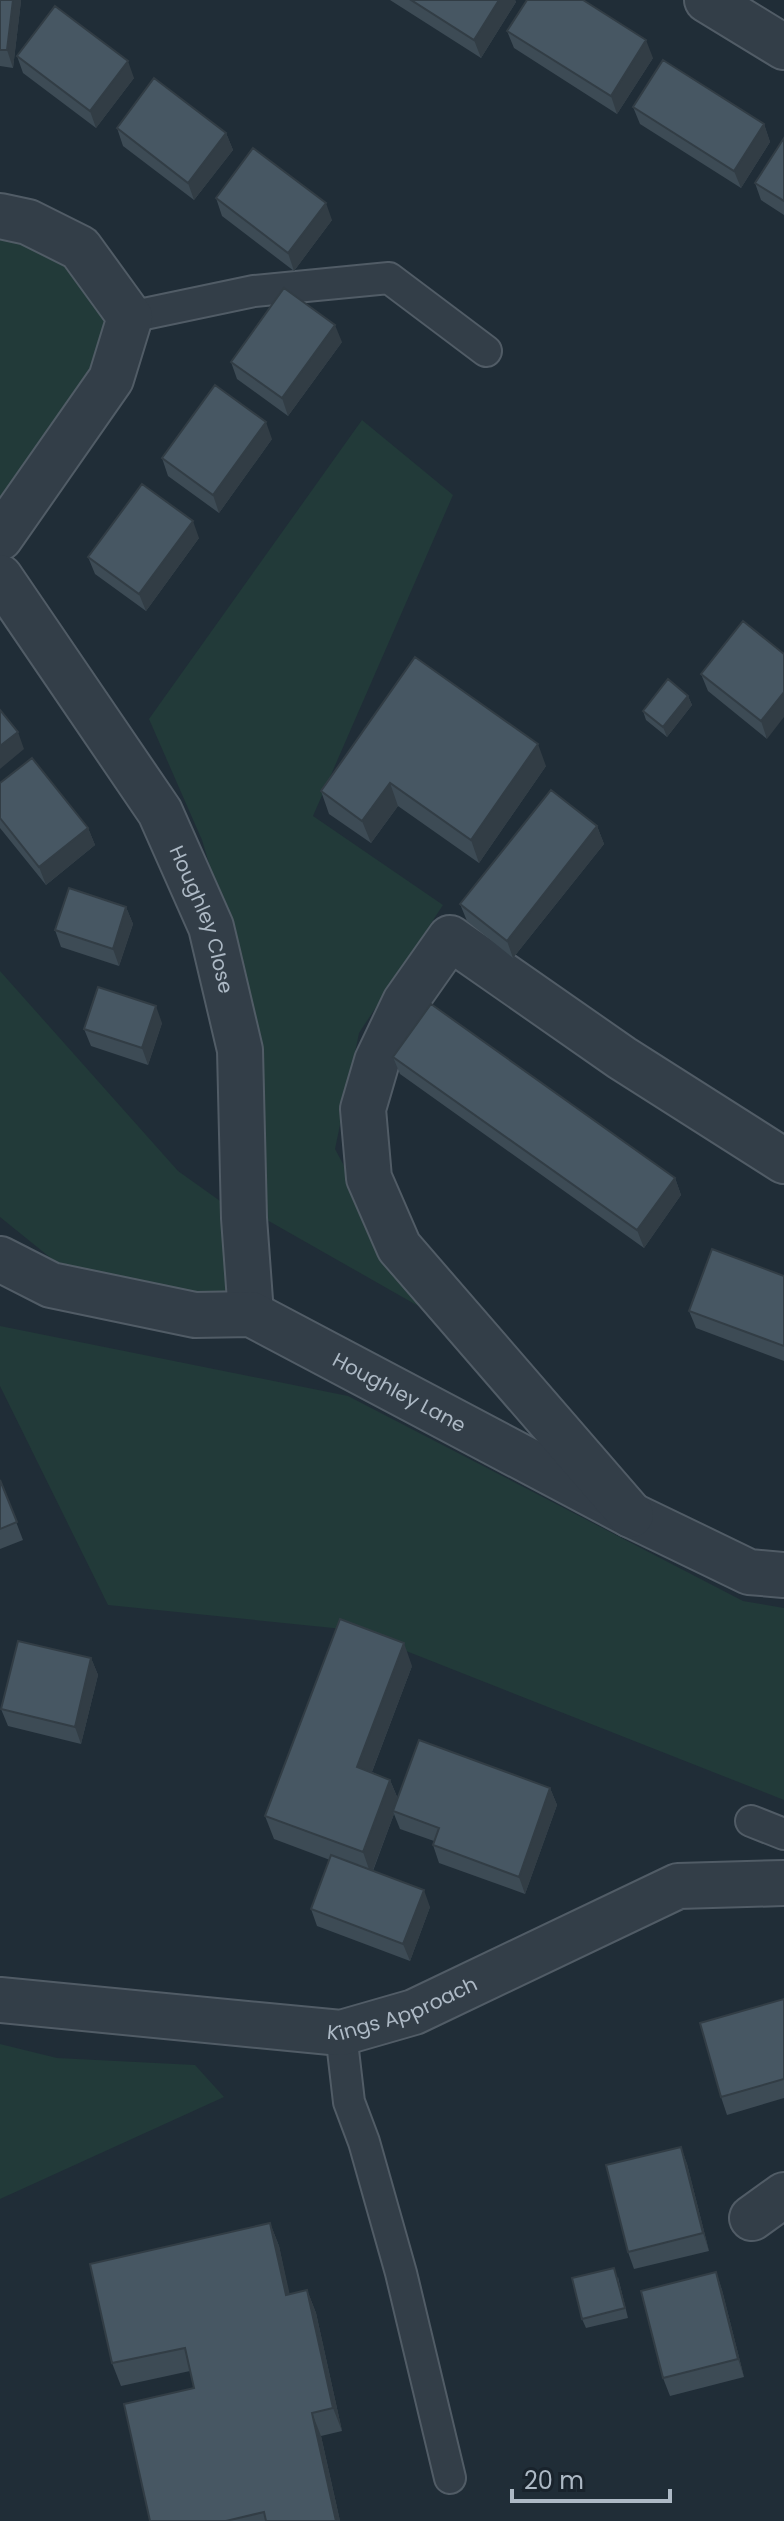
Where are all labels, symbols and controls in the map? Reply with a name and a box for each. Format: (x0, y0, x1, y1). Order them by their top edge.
street label: Houghley Close (163, 841, 240, 996)
street label: Houghley Lane (328, 1346, 471, 1439)
street label: Kings Approach (326, 1970, 482, 2047)
scale bar (512, 2453, 670, 2503)
text: 20 m (524, 2464, 584, 2497)

